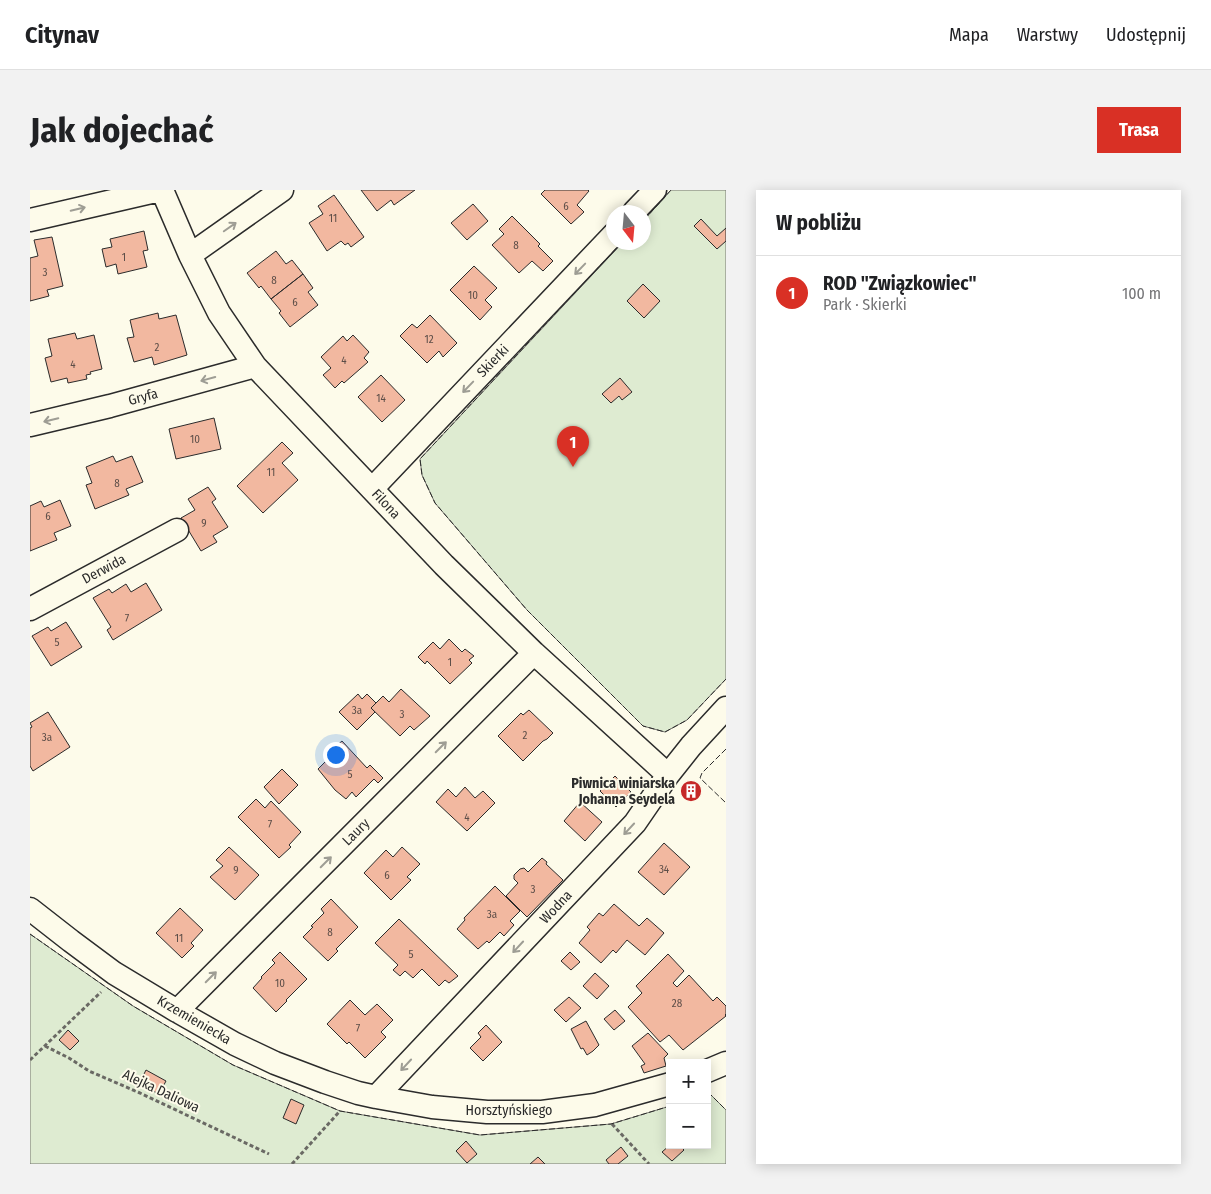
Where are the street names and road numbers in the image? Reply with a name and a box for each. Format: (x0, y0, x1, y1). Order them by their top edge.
street label: Skierki (473, 341, 513, 381)
street label: Gryfa (126, 385, 160, 409)
street label: Filona (368, 486, 404, 522)
street label: Derwida (79, 550, 129, 588)
street label: Laury (339, 814, 374, 849)
street label: Wodna (536, 887, 576, 927)
street label: Krzemieniecka (154, 992, 234, 1048)
street label: Alejka Daliowa (120, 1066, 202, 1116)
street label: Horsztyńskiego (466, 1102, 552, 1119)

